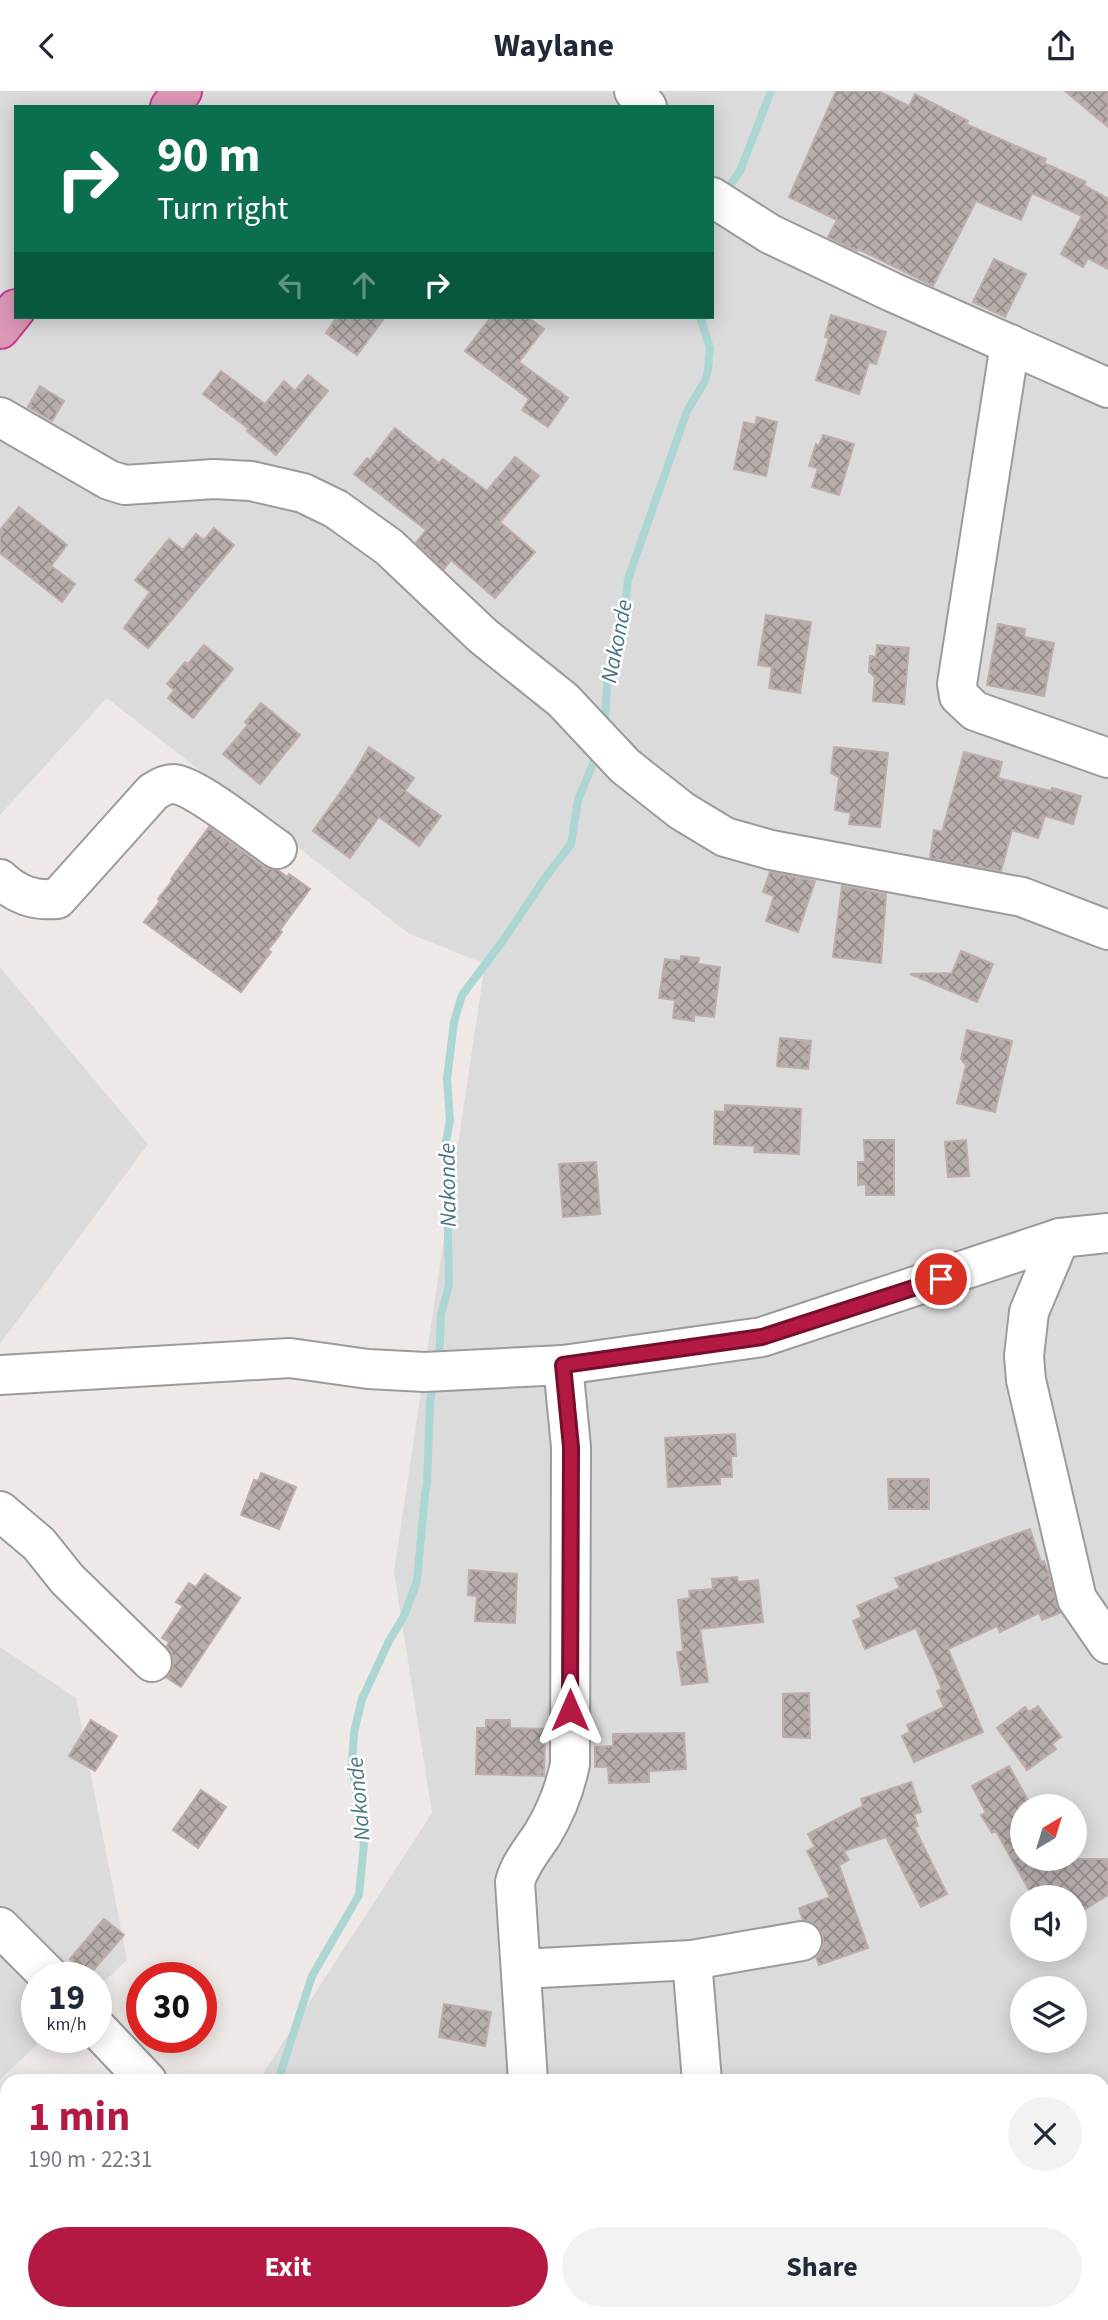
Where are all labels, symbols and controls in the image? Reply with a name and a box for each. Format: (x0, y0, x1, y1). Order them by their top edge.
text: Waylane (494, 23, 614, 69)
icon: back (28, 27, 66, 65)
icon: share (1042, 27, 1080, 65)
text: 90 m (157, 121, 261, 191)
icon: right (42, 133, 133, 224)
text: Turn right (157, 186, 288, 232)
icon: left (272, 266, 310, 304)
icon: ahead (345, 266, 383, 304)
icon: right (418, 266, 456, 304)
water label: Nakonde (592, 597, 641, 686)
water label: Nakonde (430, 1143, 465, 1227)
pin (911, 1249, 971, 1309)
icon: arrive (922, 1260, 960, 1298)
position arrow (533, 1673, 607, 1747)
water label: Nakonde (338, 1755, 379, 1842)
north arrow (1010, 1794, 1087, 1871)
map controls (1010, 1794, 1087, 2053)
button: sound (1010, 1885, 1087, 1962)
speed limit sign: 30 (126, 1962, 217, 2053)
text: 19 (48, 1973, 85, 2023)
button: layers (1010, 1976, 1087, 2053)
text: km/h (47, 2012, 86, 2037)
text: 1 min (28, 2087, 130, 2147)
button: close (1008, 2097, 1082, 2171)
text: 190 m · 22:31 (28, 2143, 152, 2176)
button: Exit (28, 2227, 548, 2307)
button: Share (562, 2227, 1082, 2307)

